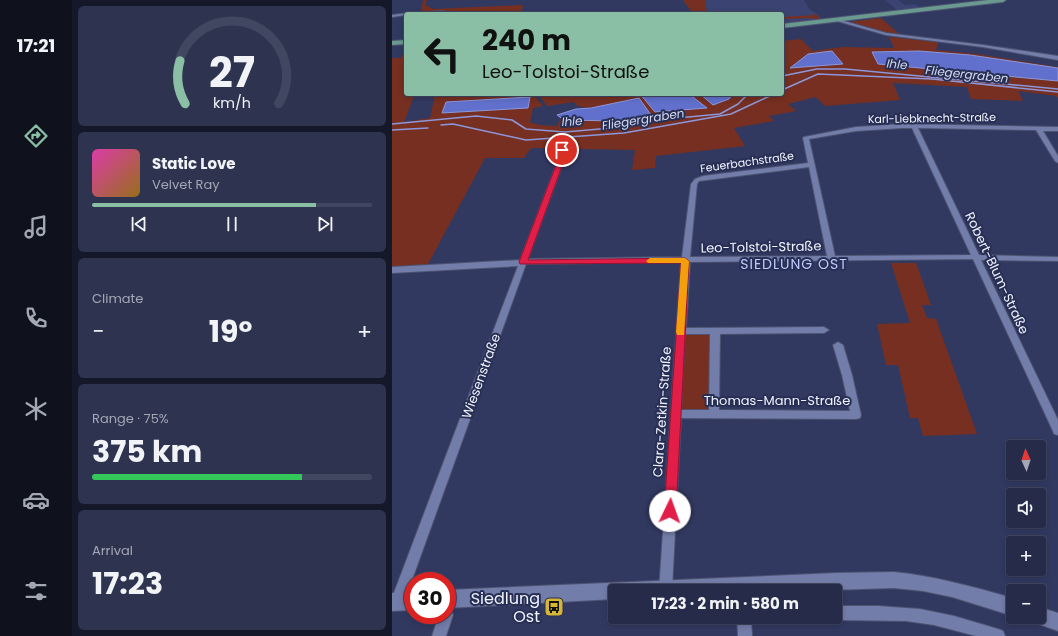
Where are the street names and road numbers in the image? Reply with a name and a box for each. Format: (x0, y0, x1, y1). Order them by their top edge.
street label: Karl-Liebknecht-Straße (868, 109, 996, 127)
street label: Feuerbachstraße (699, 147, 795, 176)
street label: Robert-Blum-Straße (960, 209, 1034, 337)
street label: Leo-Tolstoi-Straße (700, 236, 822, 258)
street label: Wiesenstraße (457, 331, 505, 421)
street label: Clara-Zetkin-Straße (648, 346, 676, 478)
street label: Thomas-Mann-Straße (704, 391, 850, 410)

